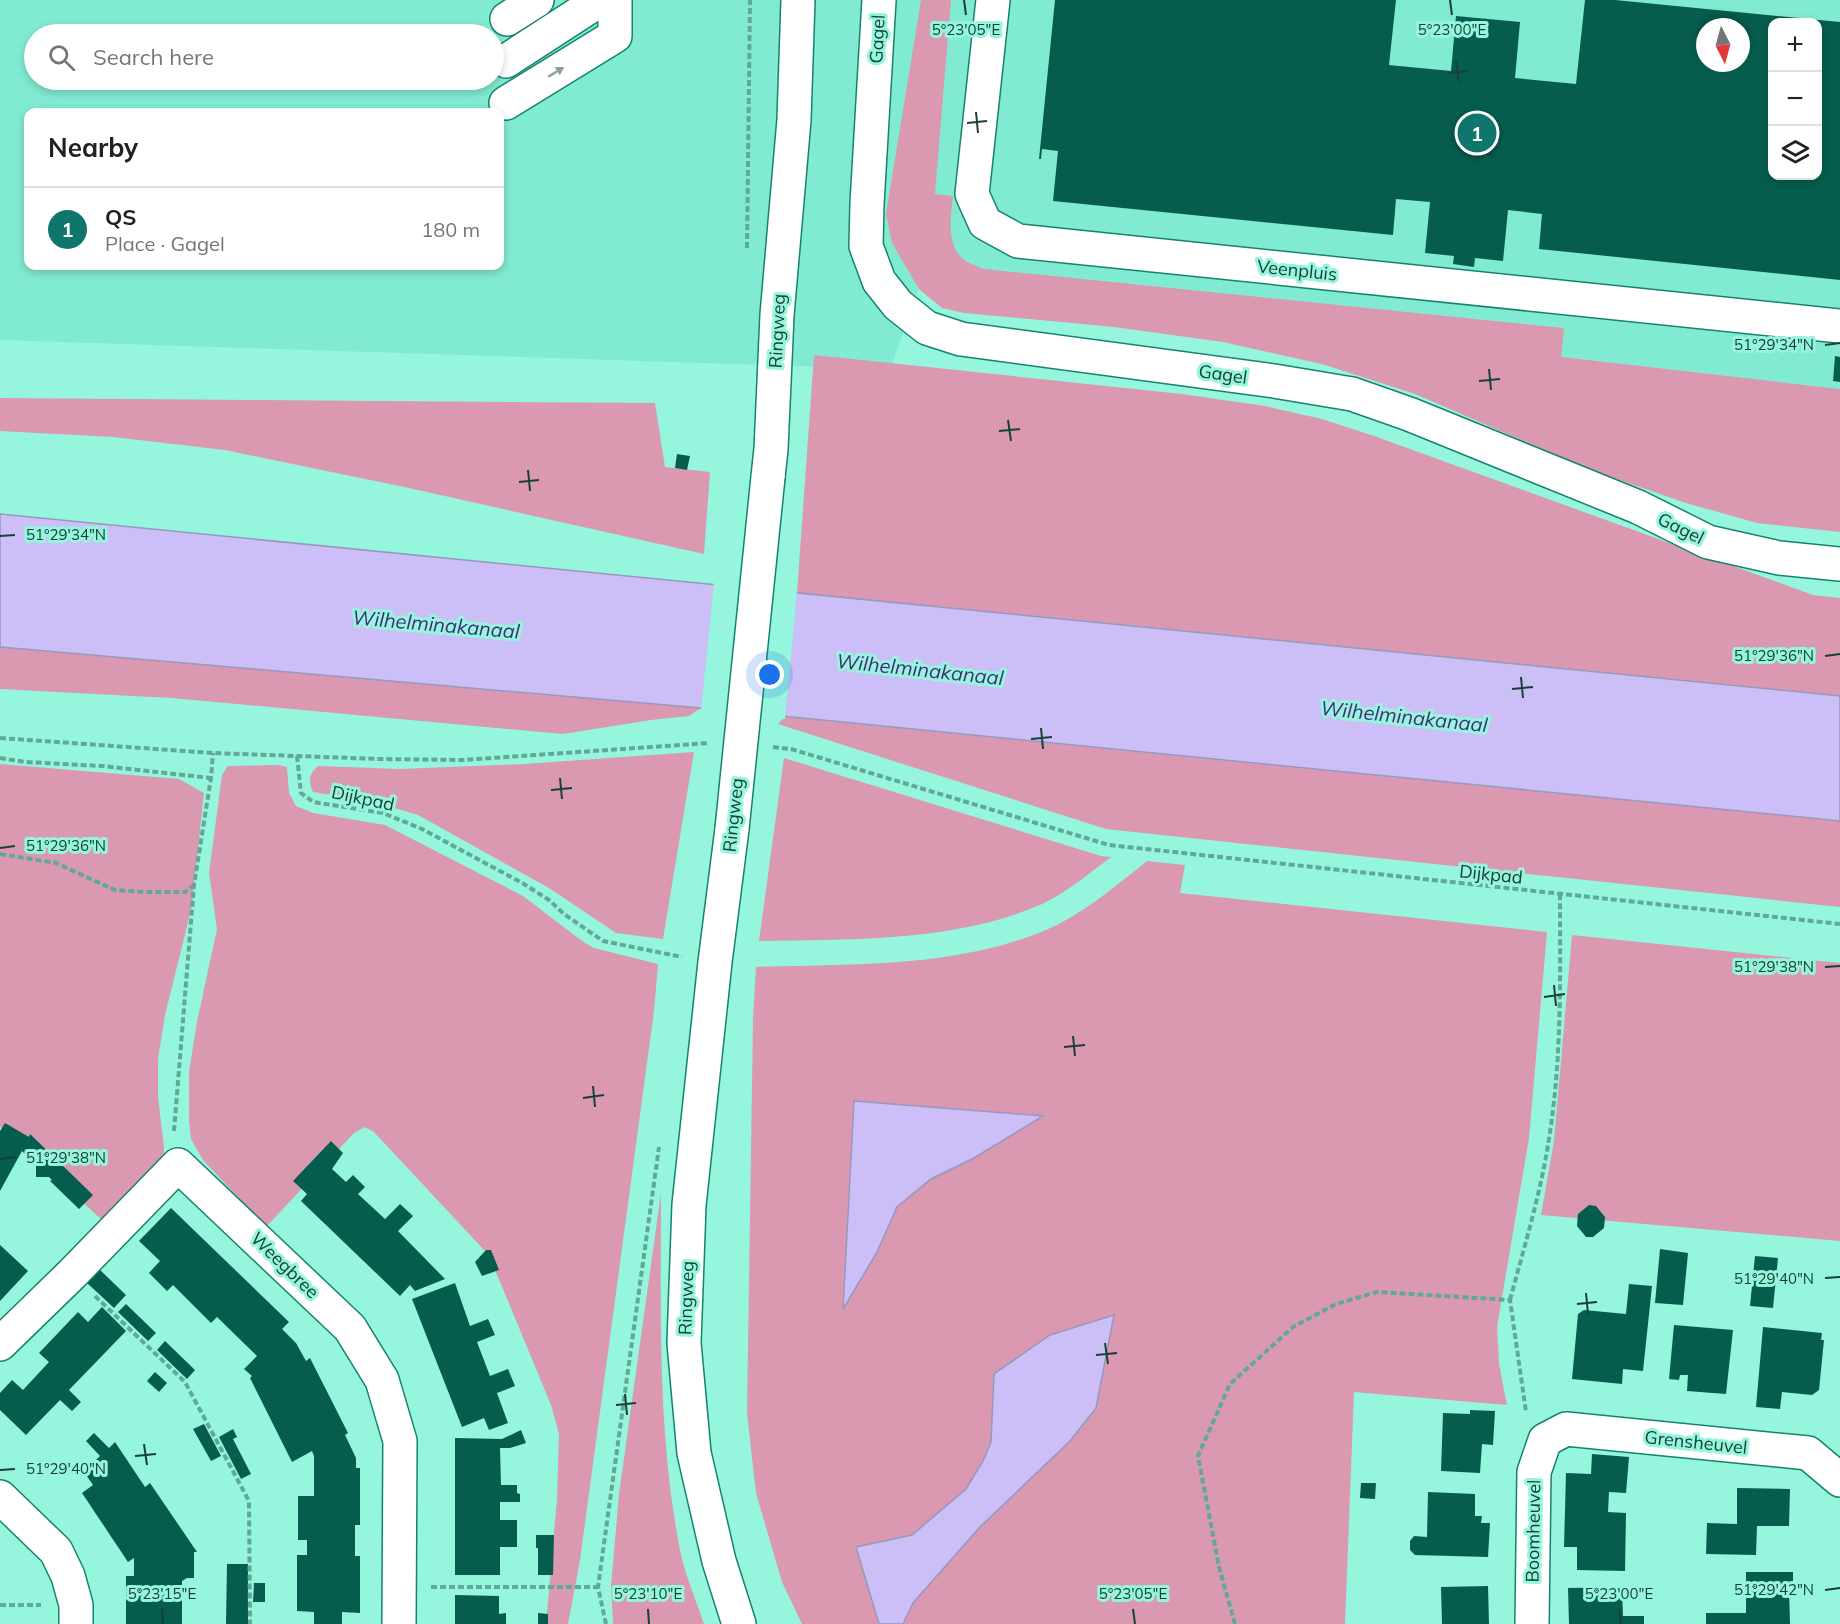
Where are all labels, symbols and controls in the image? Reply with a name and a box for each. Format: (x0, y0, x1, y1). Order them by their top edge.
street label: Gagel (864, 14, 890, 64)
north arrow (1696, 18, 1750, 72)
map controls (1768, 18, 1822, 180)
button: + (1768, 18, 1822, 72)
text: 5°23'05"E (932, 20, 1000, 39)
text: 5°23'00"E (1418, 20, 1486, 39)
search box (24, 24, 504, 90)
icon: search (45, 41, 78, 74)
text: Search here (93, 43, 214, 71)
one-way arrow (548, 67, 564, 78)
button: − (1768, 72, 1822, 126)
pin: 1 (1458, 110, 1496, 156)
button: layers (1768, 126, 1822, 180)
text: Nearby (48, 131, 138, 164)
text: QS (105, 203, 137, 231)
text: 1 (62, 217, 74, 242)
text: 180 m (421, 217, 480, 242)
text: Place · Gagel (105, 231, 225, 256)
street label: Veenpluis (1256, 254, 1338, 286)
street label: Ringweg (764, 293, 790, 369)
text: 51°29'34"N (1734, 335, 1814, 354)
street label: Gagel (1197, 359, 1249, 389)
street label: Gagel (1654, 507, 1708, 549)
text: 51°29'34"N (26, 525, 106, 544)
water label: Wilhelminakanaal (351, 604, 521, 644)
text: 51°29'36"N (1734, 646, 1814, 665)
water label: Wilhelminakanaal (835, 648, 1005, 690)
your location (755, 660, 784, 689)
water label: Wilhelminakanaal (1319, 695, 1489, 737)
street label: Ringweg (718, 777, 748, 853)
street label: Dijkpad (329, 780, 397, 816)
text: 51°29'36"N (26, 836, 106, 855)
street label: Dijkpad (1458, 859, 1524, 889)
text: 51°29'38"N (1734, 957, 1814, 976)
text: 51°29'38"N (26, 1148, 106, 1167)
street label: Weegbree (246, 1227, 324, 1303)
street label: Ringweg (673, 1260, 699, 1336)
text: 51°29'40"N (1734, 1269, 1814, 1288)
street label: Grensheuvel (1644, 1425, 1748, 1459)
text: 51°29'40"N (26, 1459, 106, 1478)
street label: Boomheuvel (1521, 1479, 1545, 1583)
text: 51°29'42"N (1734, 1580, 1814, 1599)
text: 5°23'15"E (128, 1584, 196, 1603)
text: 5°23'10"E (614, 1584, 682, 1603)
text: 5°23'05"E (1099, 1584, 1167, 1603)
text: 5°23'00"E (1585, 1584, 1653, 1603)

